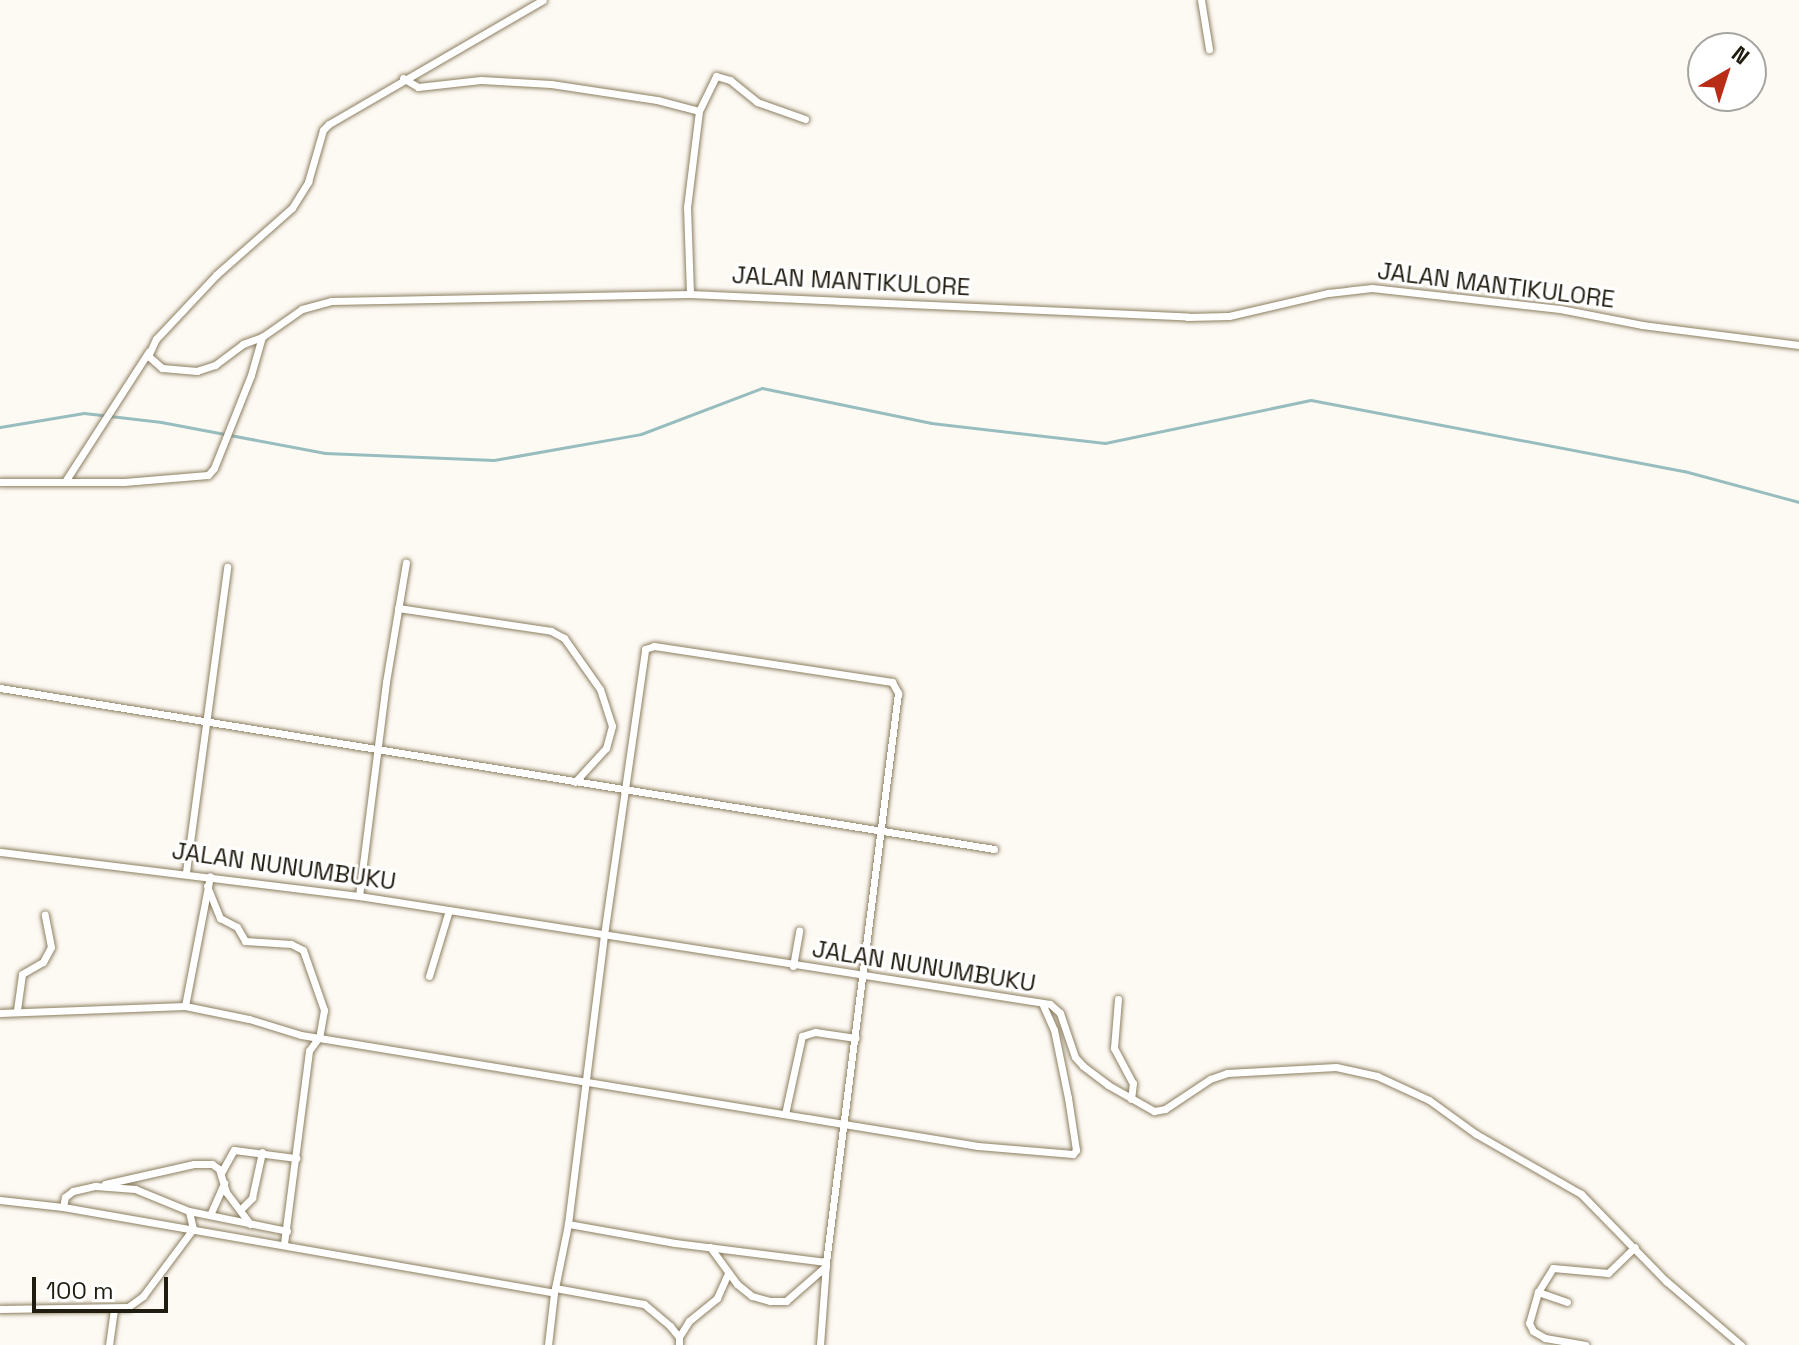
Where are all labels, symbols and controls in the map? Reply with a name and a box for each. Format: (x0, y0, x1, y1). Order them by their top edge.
north arrow (1687, 32, 1767, 112)
text: N (1726, 39, 1755, 70)
street label: JALAN MANTIKULORE (1376, 256, 1616, 314)
street label: JALAN MANTIKULORE (731, 260, 971, 302)
street label: JALAN NUNUMBUKU (170, 836, 398, 896)
street label: JALAN NUNUMBUKU (810, 934, 1038, 998)
scale bar (36, 1261, 172, 1311)
text: 100 m (46, 1275, 114, 1306)

